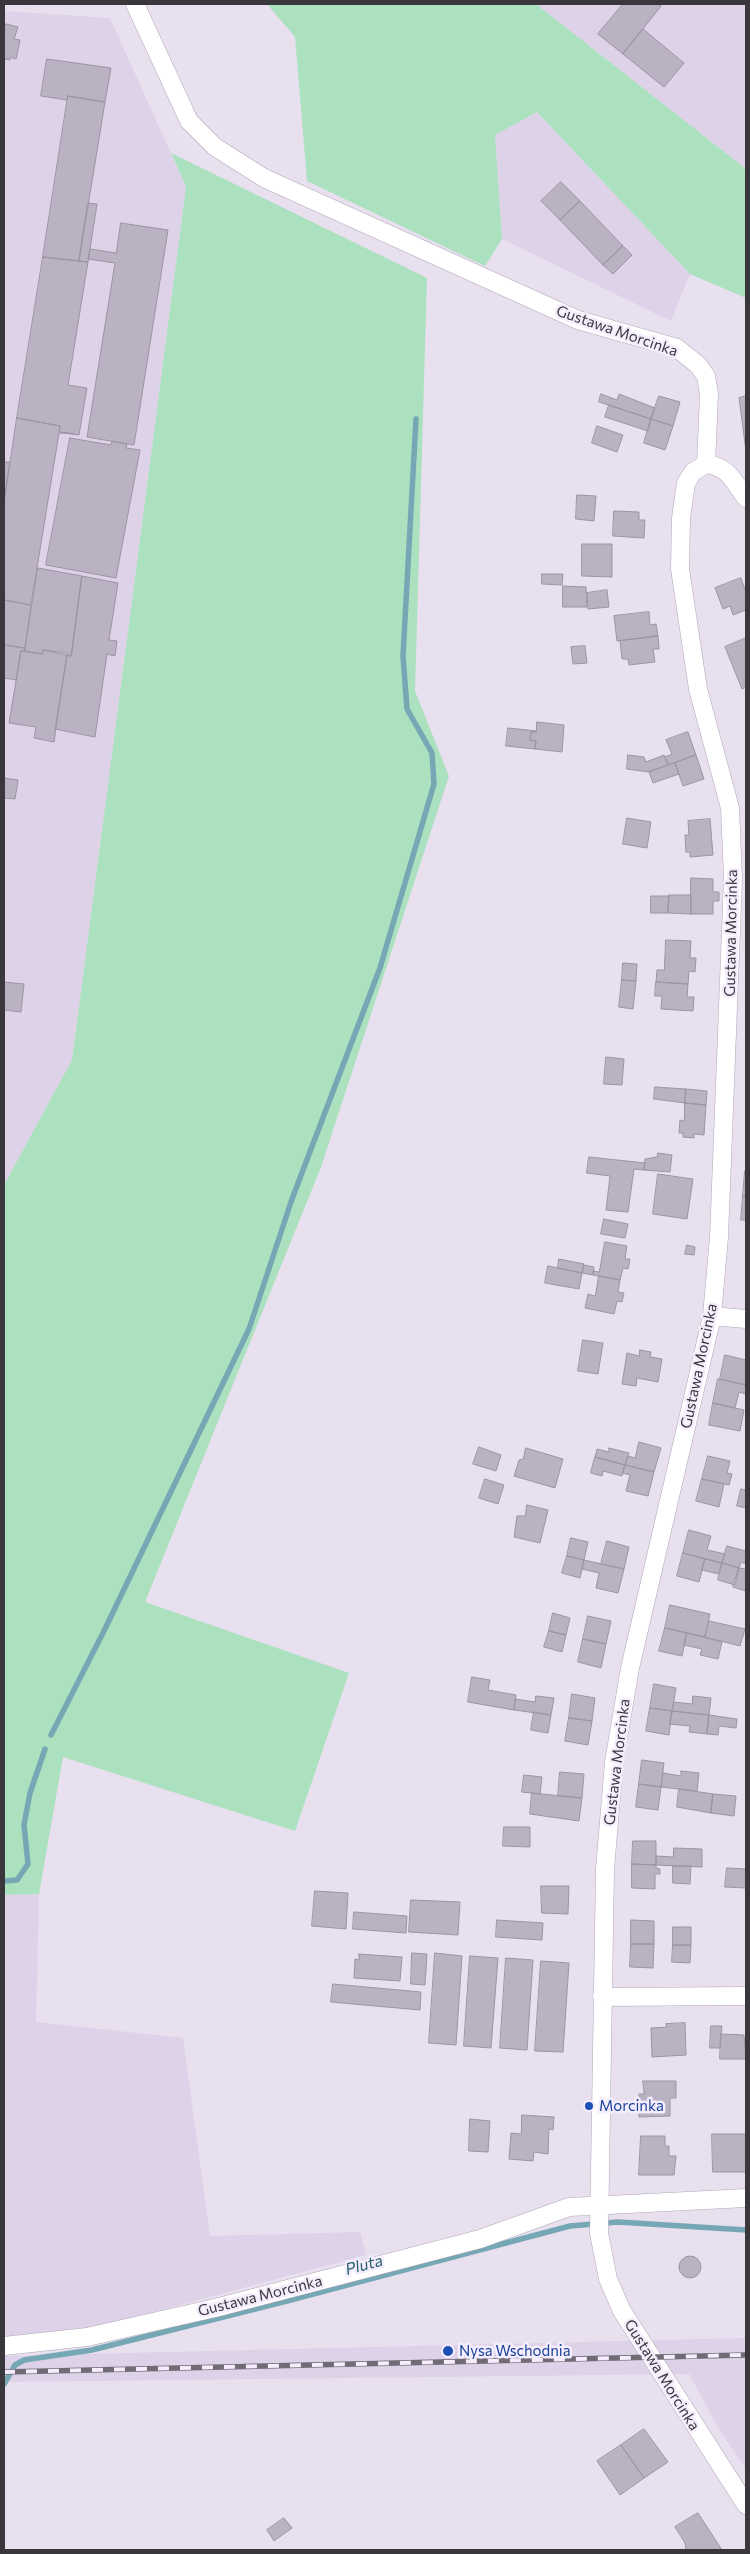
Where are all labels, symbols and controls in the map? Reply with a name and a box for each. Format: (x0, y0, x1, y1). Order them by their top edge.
street label: Gustawa Morcinka (554, 302, 680, 360)
street label: Gustawa Morcinka (721, 869, 741, 997)
street label: Gustawa Morcinka (677, 1302, 721, 1430)
street label: Gustawa Morcinka (600, 1698, 634, 1826)
place label: Morcinka (599, 2097, 664, 2115)
marker: Morcinka (583, 2100, 595, 2112)
water label: Pluta (343, 2251, 385, 2279)
street label: Gustawa Morcinka (196, 2272, 324, 2320)
street label: Gustawa Morcinka (621, 2316, 703, 2434)
place label: Nysa Wschodnia (459, 2342, 571, 2360)
marker: Nysa Wschodnia (441, 2344, 455, 2358)

